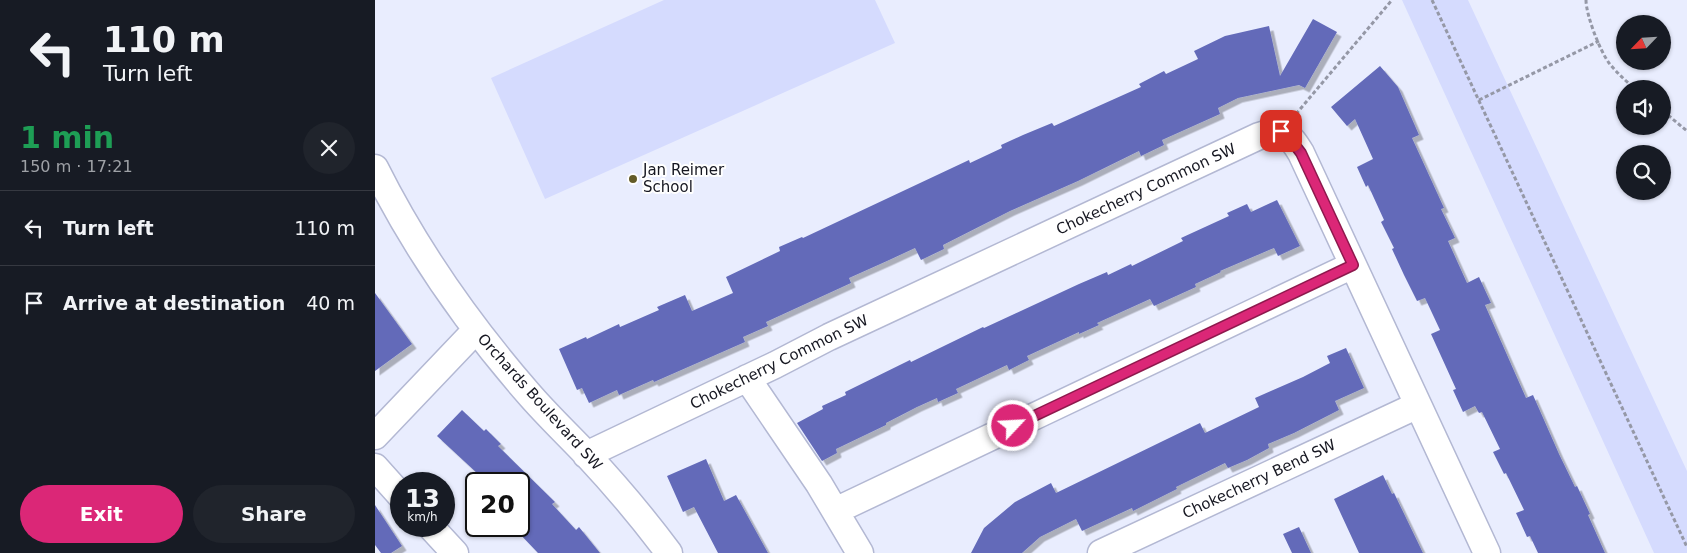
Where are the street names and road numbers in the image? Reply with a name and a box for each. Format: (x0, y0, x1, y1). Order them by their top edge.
street label: Chokecherry Common SW (1053, 139, 1239, 239)
street label: Chokecherry Common SW (687, 311, 871, 413)
street label: Orchards Boulevard SW (474, 330, 606, 474)
street label: Chokecherry Bend SW (1180, 436, 1339, 522)

